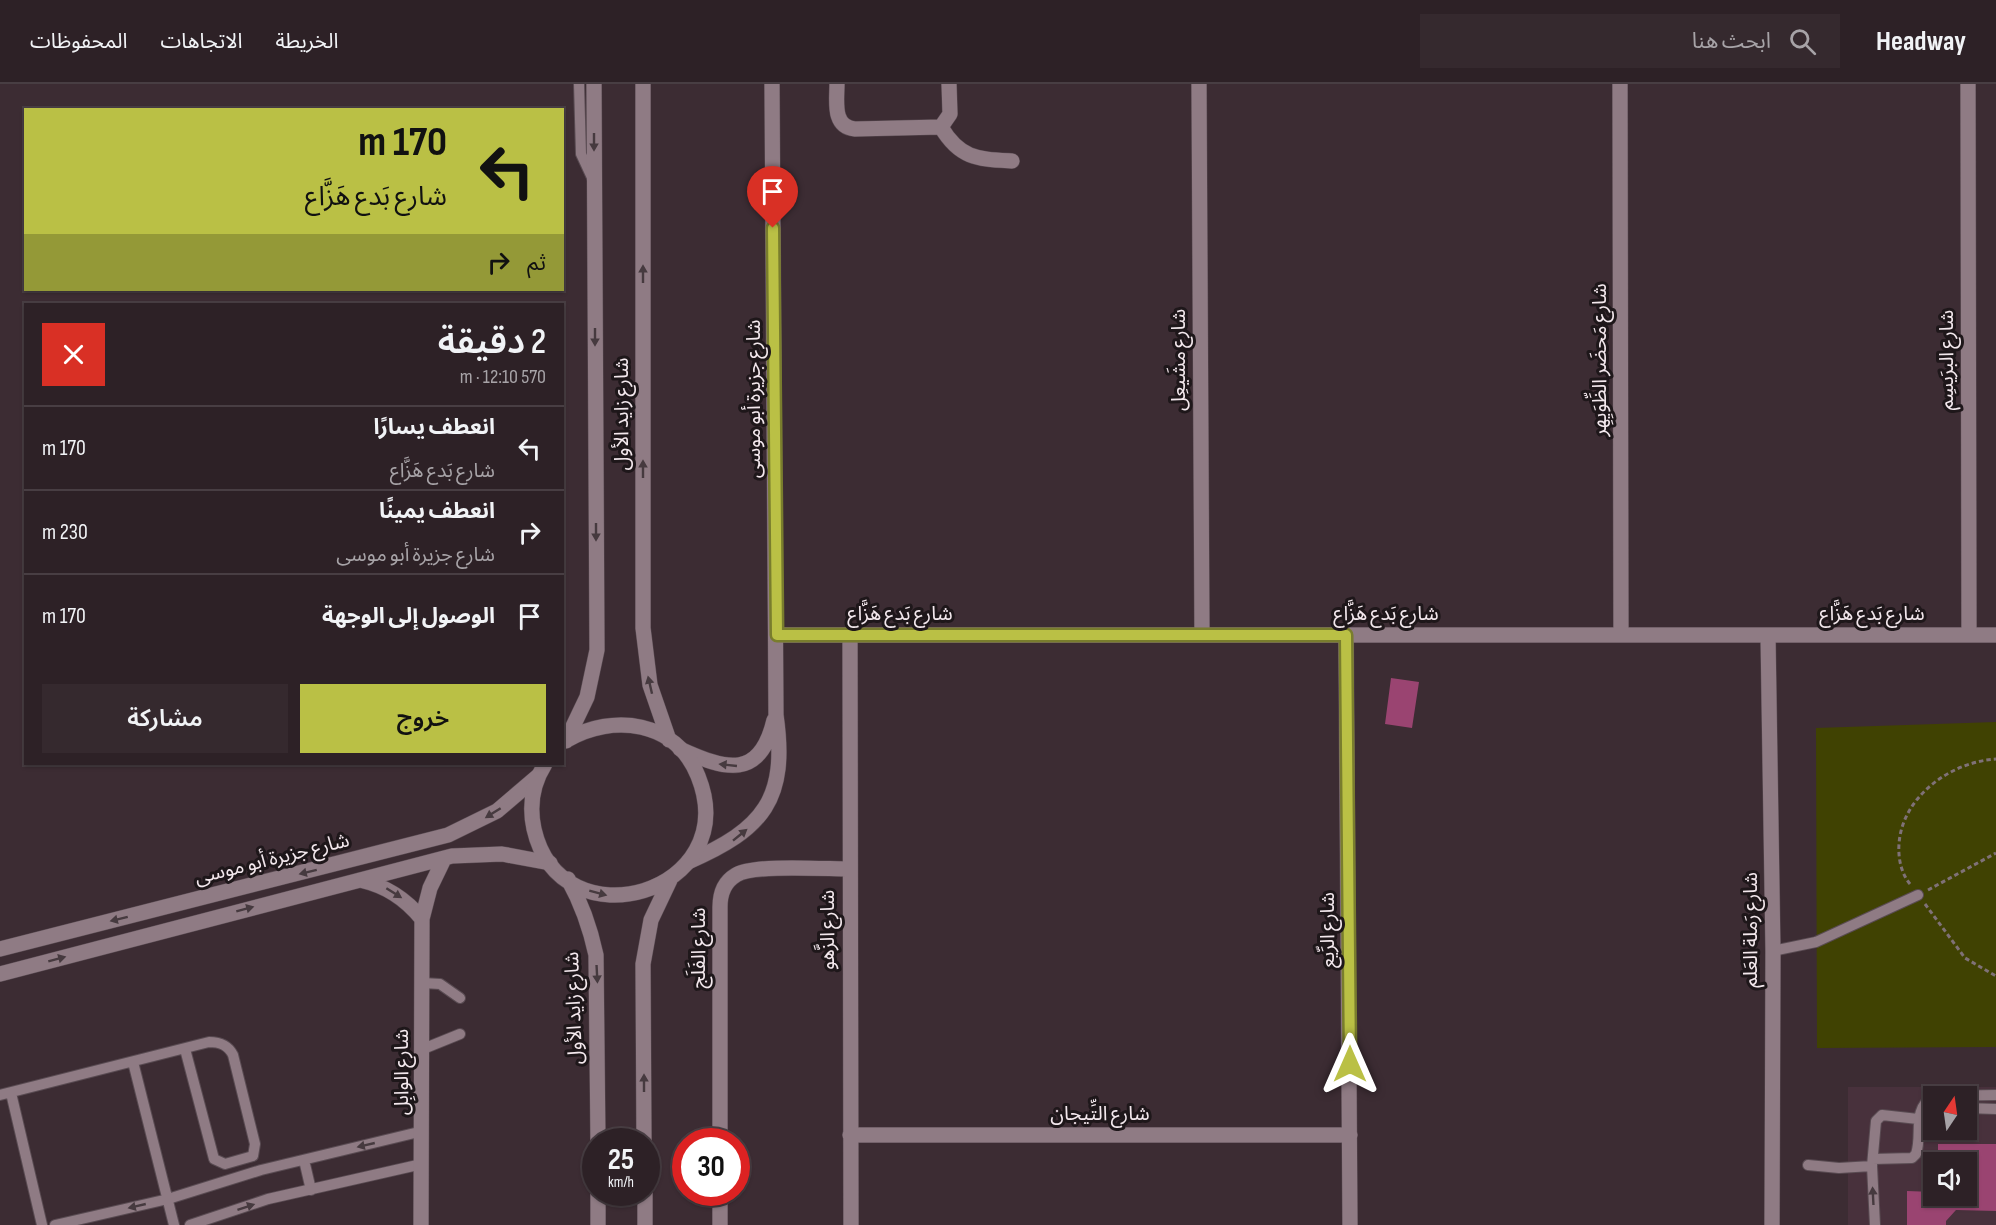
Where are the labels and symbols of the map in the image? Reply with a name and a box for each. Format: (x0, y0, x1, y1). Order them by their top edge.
one-way arrow (589, 133, 599, 152)
pin (747, 166, 798, 228)
one-way arrow (638, 265, 648, 284)
street label: شارع مَحضَر الظِّوَيِهِر (1583, 283, 1614, 438)
street label: شارع مشَيعِل (1166, 309, 1193, 411)
street label: شارع البرَيسِم (1935, 310, 1961, 410)
street label: شارع جزيرة أبو موسى (741, 320, 768, 478)
one-way arrow (590, 328, 600, 347)
street label: شارع زايد الأول (610, 358, 636, 470)
one-way arrow (638, 460, 648, 479)
one-way arrow (591, 523, 601, 542)
street label: شارع بَدع هَزَّاع (847, 599, 953, 628)
street label: شارع بَدع هَزَّاع (1333, 599, 1439, 628)
street label: شارع بَدع هَزَّاع (1819, 599, 1925, 628)
one-way arrow (645, 675, 654, 694)
one-way arrow (718, 760, 737, 770)
one-way arrow (485, 807, 501, 818)
street label: شارع جزيرة أبو موسى (192, 828, 352, 892)
one-way arrow (732, 829, 747, 841)
one-way arrow (299, 867, 317, 877)
street label: شارع رَملة العَلم (1739, 872, 1765, 988)
one-way arrow (386, 888, 402, 899)
one-way arrow (589, 888, 607, 898)
street label: شارع الزَّهو (813, 890, 842, 970)
street label: شارع الرِّيع (1315, 892, 1342, 968)
one-way arrow (236, 904, 254, 914)
street label: شارع الفَلَج (685, 908, 713, 989)
one-way arrow (110, 915, 128, 924)
street label: شارع زايد الأول (560, 951, 590, 1065)
one-way arrow (47, 953, 66, 963)
one-way arrow (592, 965, 601, 984)
street label: شارع الوابِل (390, 1029, 416, 1115)
position arrow (1318, 1032, 1382, 1096)
one-way arrow (639, 1074, 649, 1093)
north arrow (1923, 1086, 1977, 1140)
street label: شارع التِّيجان (1050, 1098, 1150, 1128)
speed limit sign: 30 (672, 1128, 750, 1206)
one-way arrow (357, 1140, 375, 1150)
one-way arrow (1869, 1186, 1878, 1205)
one-way arrow (128, 1201, 146, 1211)
one-way arrow (237, 1201, 255, 1211)

